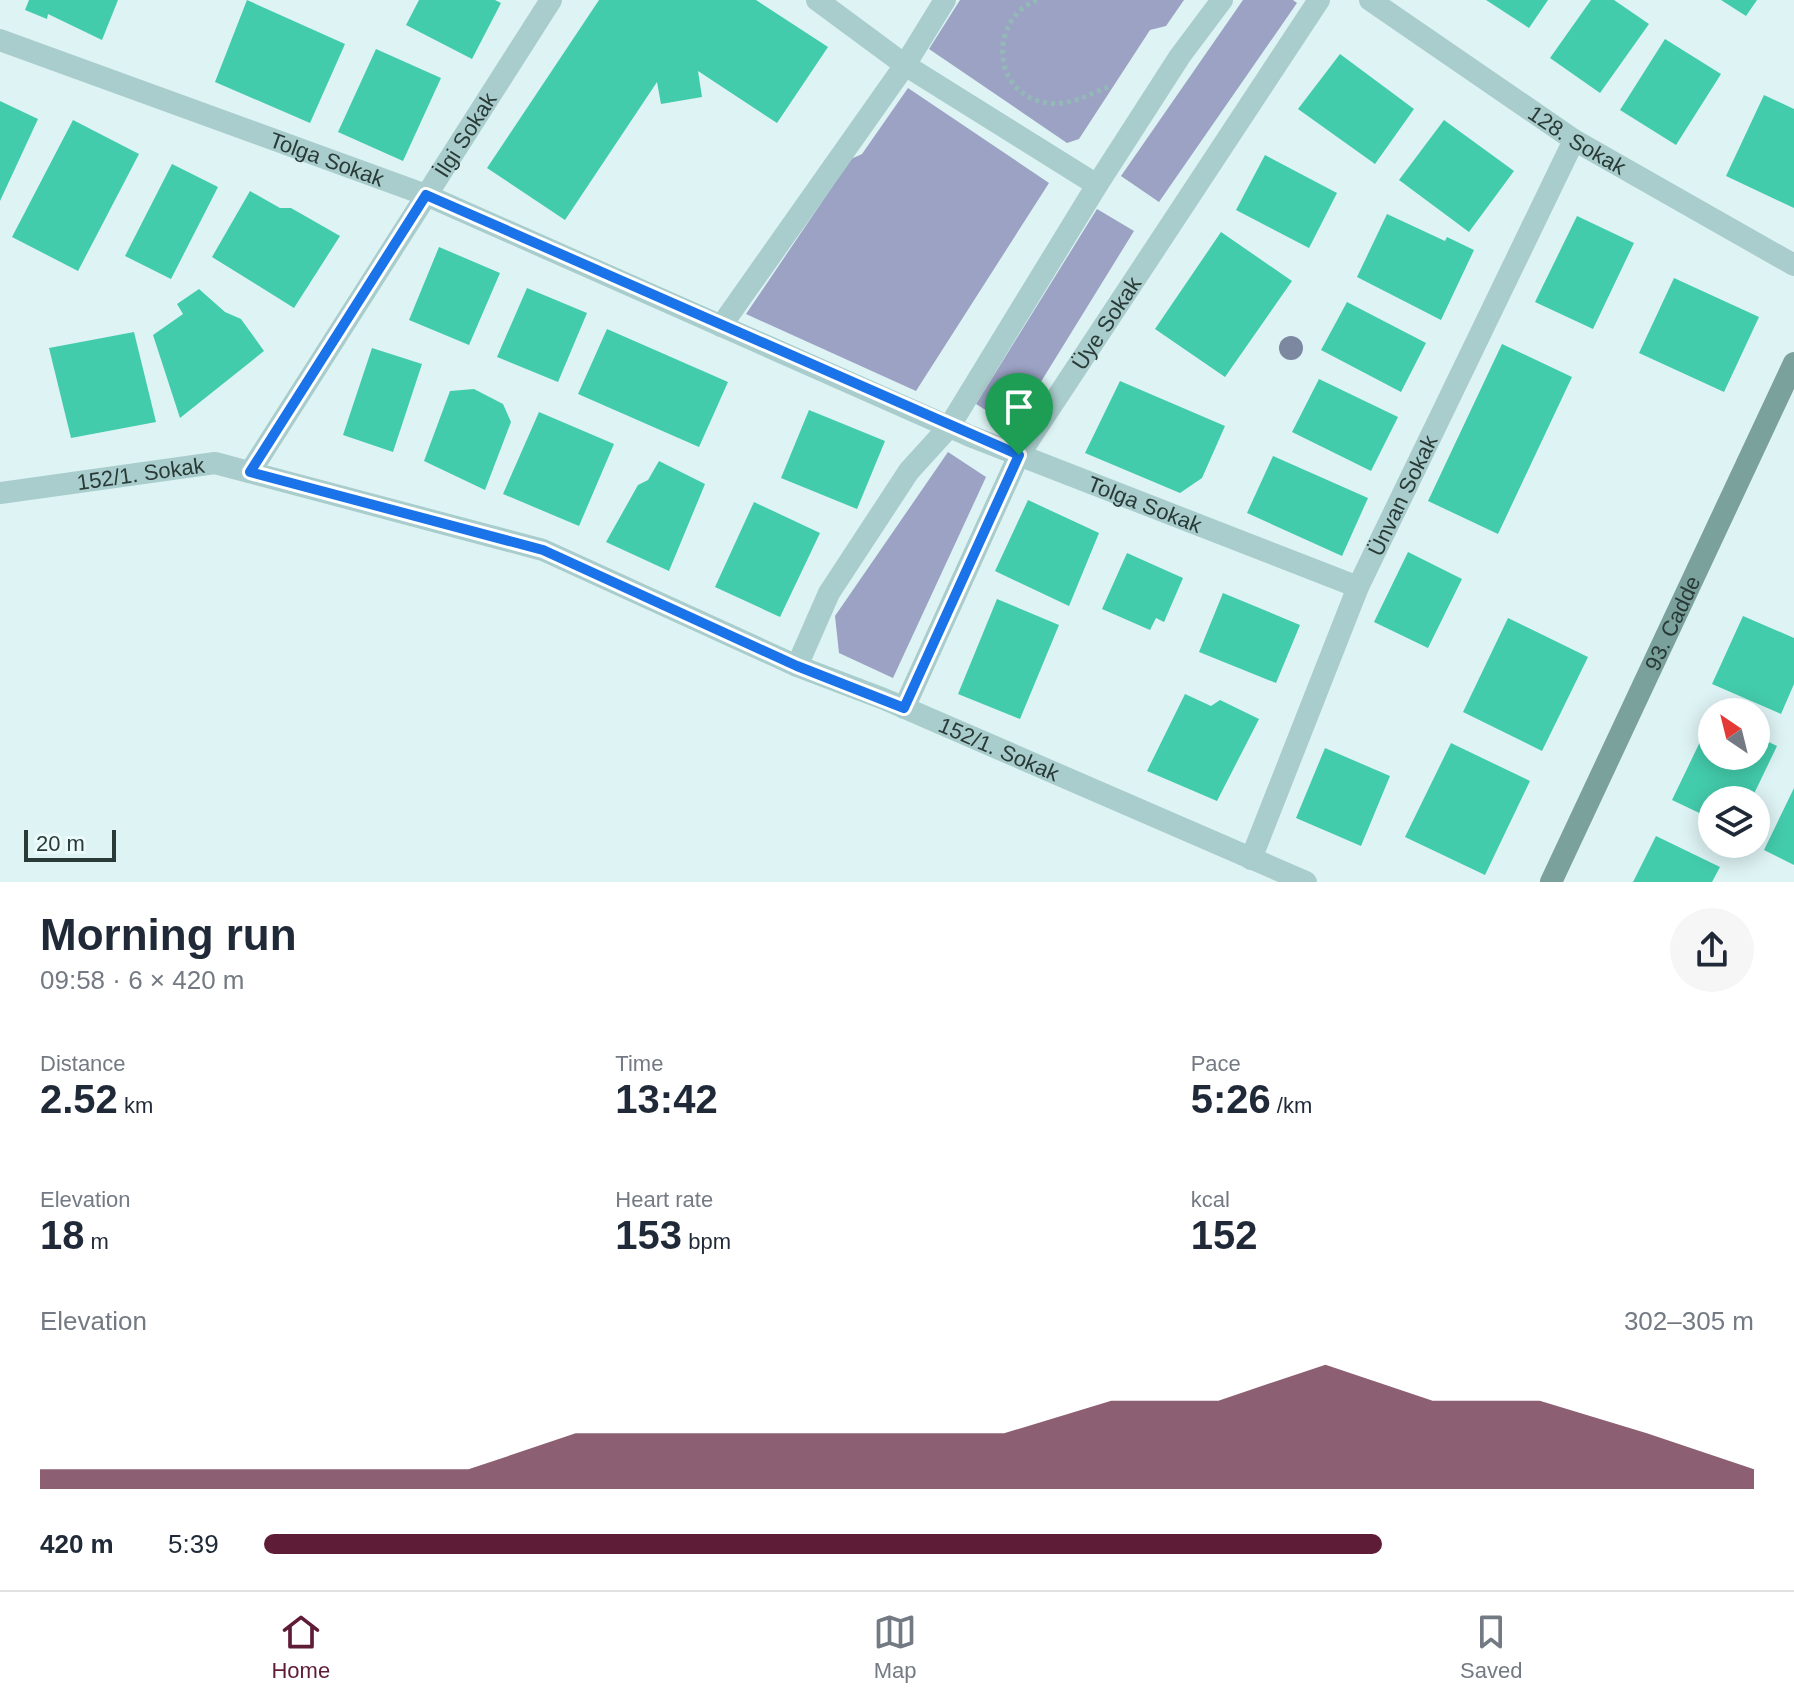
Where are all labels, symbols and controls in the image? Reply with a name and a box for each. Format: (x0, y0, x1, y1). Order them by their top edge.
street label: İlgi Sokak (429, 87, 502, 182)
street label: 128. Sokak (1524, 100, 1631, 180)
street label: Tolga Sokak (266, 127, 389, 192)
street label: Üye Sokak (1066, 271, 1146, 374)
pin (985, 373, 1053, 455)
icon: arrive (997, 385, 1041, 429)
street label: Ünvan Sokak (1363, 430, 1442, 560)
street label: 152/1. Sokak (75, 452, 207, 495)
street label: Tolga Sokak (1084, 471, 1206, 538)
street label: 93. Cadde (1639, 572, 1705, 674)
north arrow (1698, 698, 1770, 770)
map controls (1698, 698, 1770, 858)
street label: 152/1. Sokak (935, 712, 1064, 786)
button: layers (1698, 786, 1770, 858)
scale bar (24, 826, 116, 862)
text: 20 m (36, 831, 85, 856)
button: share (1670, 908, 1754, 992)
text: Morning run (40, 910, 297, 959)
text: 09:58 · 6 × 420 m (40, 965, 245, 995)
text: Distance (40, 1051, 126, 1076)
text: Time (615, 1051, 663, 1076)
text: Pace (1191, 1051, 1241, 1076)
text: 2.52 (40, 1077, 118, 1121)
text: 13:42 (615, 1077, 718, 1121)
text: 5:26 (1191, 1077, 1271, 1121)
text: km (118, 1093, 153, 1118)
text: /km (1271, 1093, 1312, 1118)
text: Elevation (40, 1187, 131, 1212)
text: Heart rate (615, 1187, 713, 1212)
text: kcal (1191, 1187, 1230, 1212)
text: 18 (40, 1213, 85, 1257)
text: 153 (615, 1213, 682, 1257)
text: 152 (1191, 1213, 1257, 1257)
text: m (85, 1229, 109, 1254)
text: bpm (682, 1229, 731, 1254)
text: Elevation (40, 1306, 147, 1336)
text: 302–305 m (1624, 1306, 1754, 1336)
text: 420 m (40, 1529, 114, 1559)
text: 5:39 (168, 1529, 219, 1559)
tab: Home (271, 1610, 330, 1684)
tab: Map (873, 1610, 917, 1684)
tab: Saved (1460, 1610, 1523, 1684)

